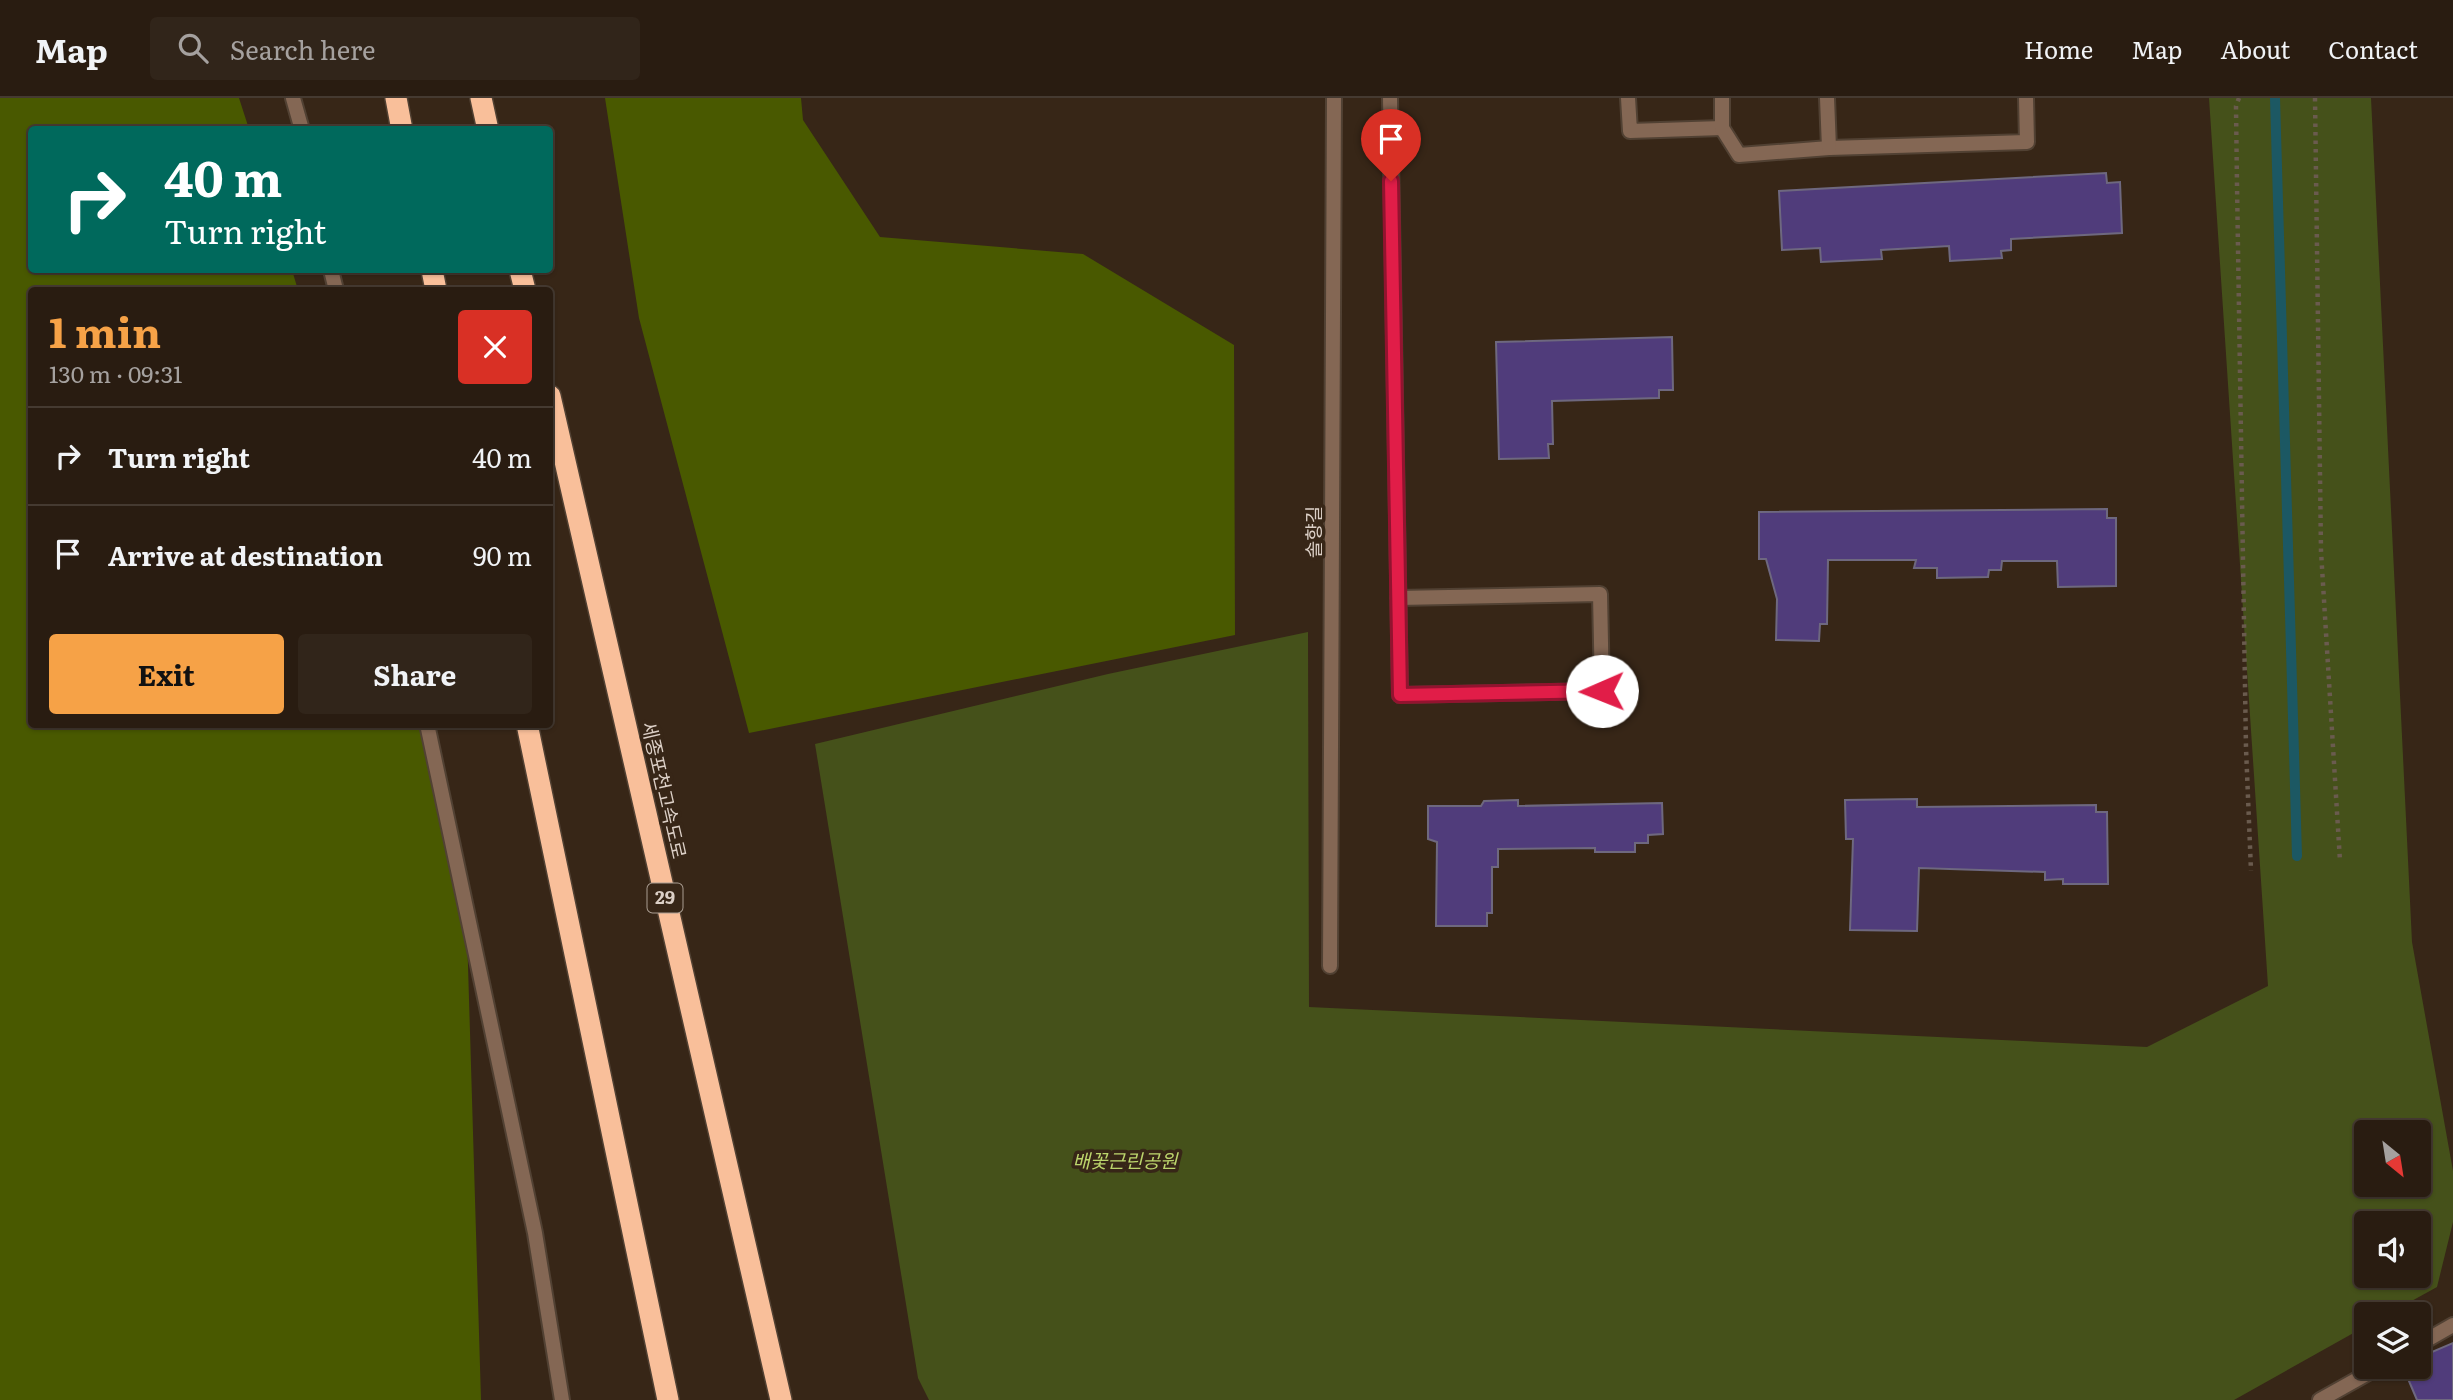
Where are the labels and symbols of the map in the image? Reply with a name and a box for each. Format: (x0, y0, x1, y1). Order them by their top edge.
pin (1361, 109, 1421, 181)
street label: 솔향길 (1299, 506, 1327, 558)
position arrow (1565, 654, 1639, 728)
street label: 세종포천고속도로 (636, 718, 694, 861)
road number: 29 (648, 884, 682, 912)
north arrow (2354, 1120, 2431, 1197)
park label: 배꽃근린공원 (1073, 1146, 1179, 1174)

